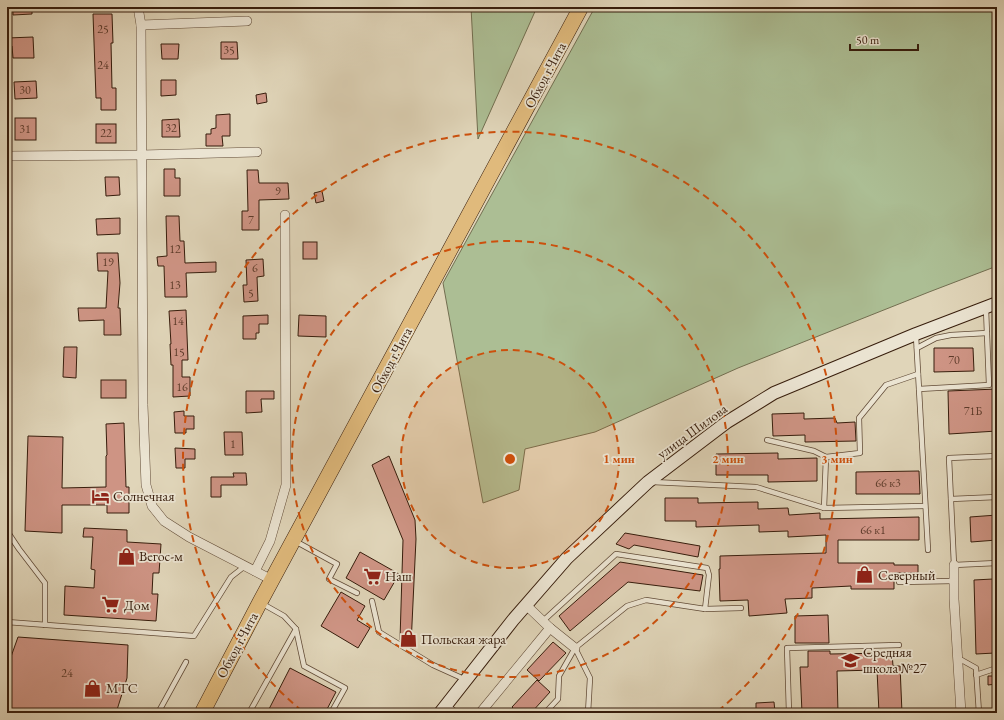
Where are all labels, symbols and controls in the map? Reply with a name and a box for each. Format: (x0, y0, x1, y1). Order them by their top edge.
house number: 25 (97, 21, 109, 37)
scale bar (850, 26, 918, 52)
text: 50 m (856, 32, 880, 48)
street label: Обход г.Чита (520, 39, 570, 111)
house number: 35 (223, 42, 235, 58)
house number: 24 (97, 57, 109, 73)
house number: 30 (19, 82, 31, 98)
house number: 32 (165, 120, 177, 136)
house number: 31 (19, 121, 31, 137)
house number: 22 (100, 125, 112, 141)
house number: 9 (275, 183, 281, 199)
house number: 7 (248, 212, 254, 228)
house number: 12 (169, 241, 181, 257)
house number: 19 (102, 254, 114, 270)
house number: 6 (252, 260, 258, 276)
house number: 13 (169, 277, 181, 293)
house number: 5 (248, 285, 254, 301)
house number: 14 (172, 313, 184, 329)
street label: Обход г.Чита (366, 324, 416, 396)
house number: 15 (173, 344, 185, 360)
house number: 70 (948, 352, 960, 368)
house number: 16 (176, 379, 188, 395)
street label: улица Шилова (653, 399, 731, 463)
house number: 71Б (964, 403, 982, 419)
house number: 1 (230, 436, 236, 452)
text: 1 мин (603, 451, 635, 467)
text: 2 мин (712, 451, 744, 467)
text: 3 мин (821, 451, 853, 467)
centre of rings (503, 452, 517, 466)
house number: 66 к3 (875, 475, 901, 491)
hotel icon: Солнечная (90, 486, 110, 506)
place label: Солнечная (113, 487, 174, 505)
house number: 66 к1 (860, 522, 886, 538)
shop icon: Вегос-м (116, 546, 136, 566)
place label: Вегос-м (139, 547, 183, 565)
shop icon: Северный (855, 565, 875, 585)
supermarket icon: Наш (362, 566, 382, 586)
place label: Северный (878, 566, 936, 584)
place label: Наш (385, 567, 412, 585)
supermarket icon: Дом (101, 595, 121, 615)
place label: Дом (124, 596, 150, 614)
street label: Обход г.Чита (212, 609, 262, 681)
shop icon: Польская жара (398, 629, 418, 649)
place label: Польская жара (421, 630, 506, 648)
place label: Средняя школа №27 (863, 643, 927, 677)
school or university icon: Средняя школа №27 (840, 650, 860, 670)
house number: 24 (61, 665, 73, 681)
shop icon: МТС (83, 678, 103, 698)
place label: МТС (106, 679, 138, 697)

